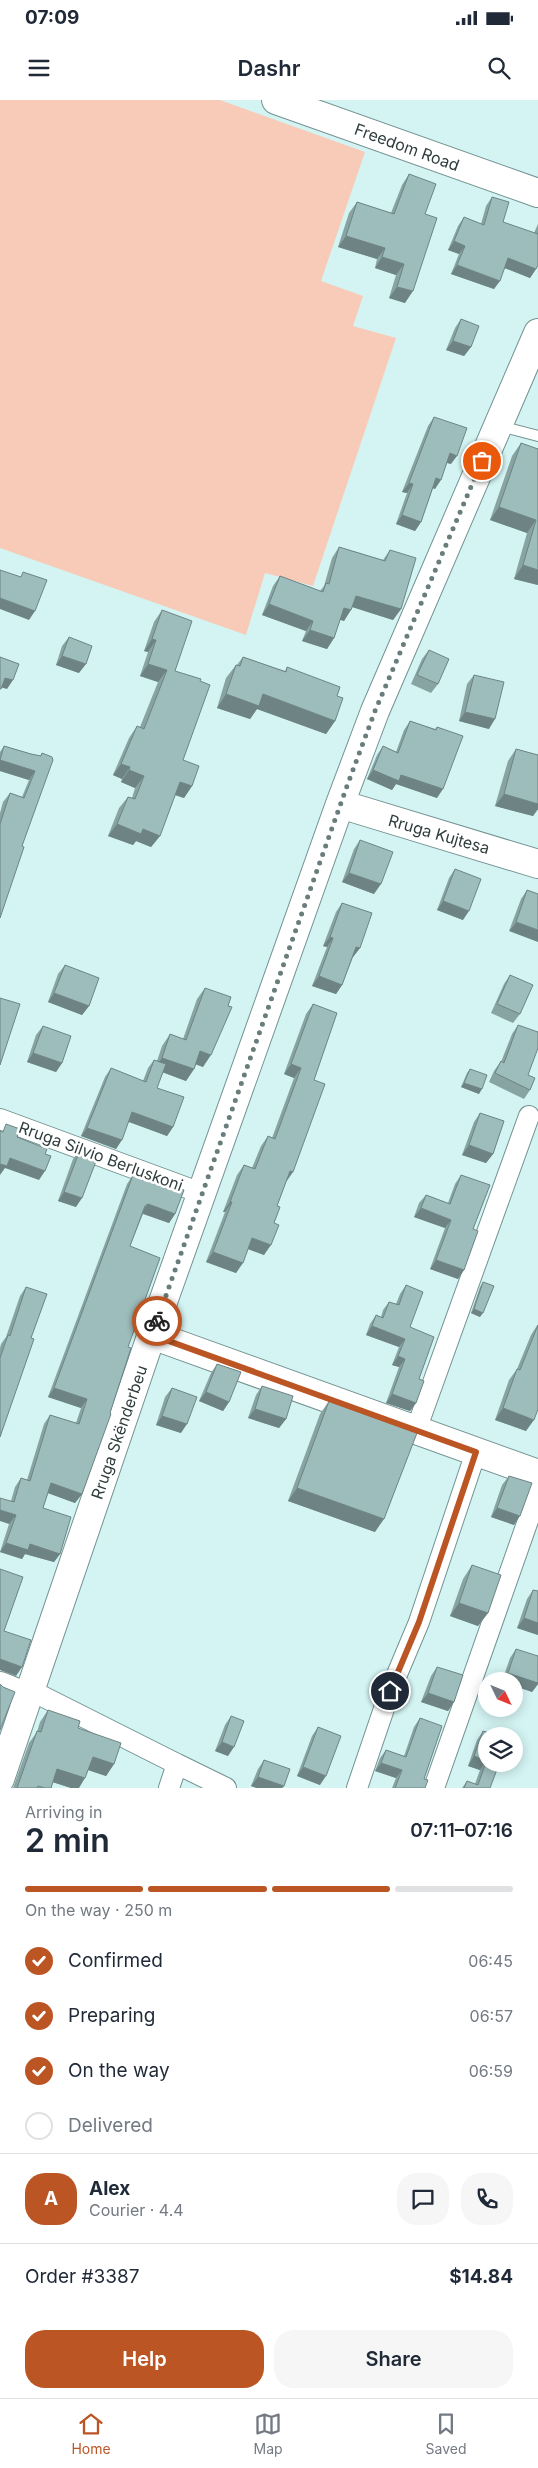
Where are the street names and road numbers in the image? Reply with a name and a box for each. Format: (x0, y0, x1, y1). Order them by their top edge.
street label: Freedom Road (352, 119, 462, 175)
street label: Rruga Kujtesa (386, 810, 492, 858)
street label: Rruga Silvio Berluskoni (16, 1117, 186, 1195)
street label: Rruga Skënderbeu (87, 1362, 151, 1502)

